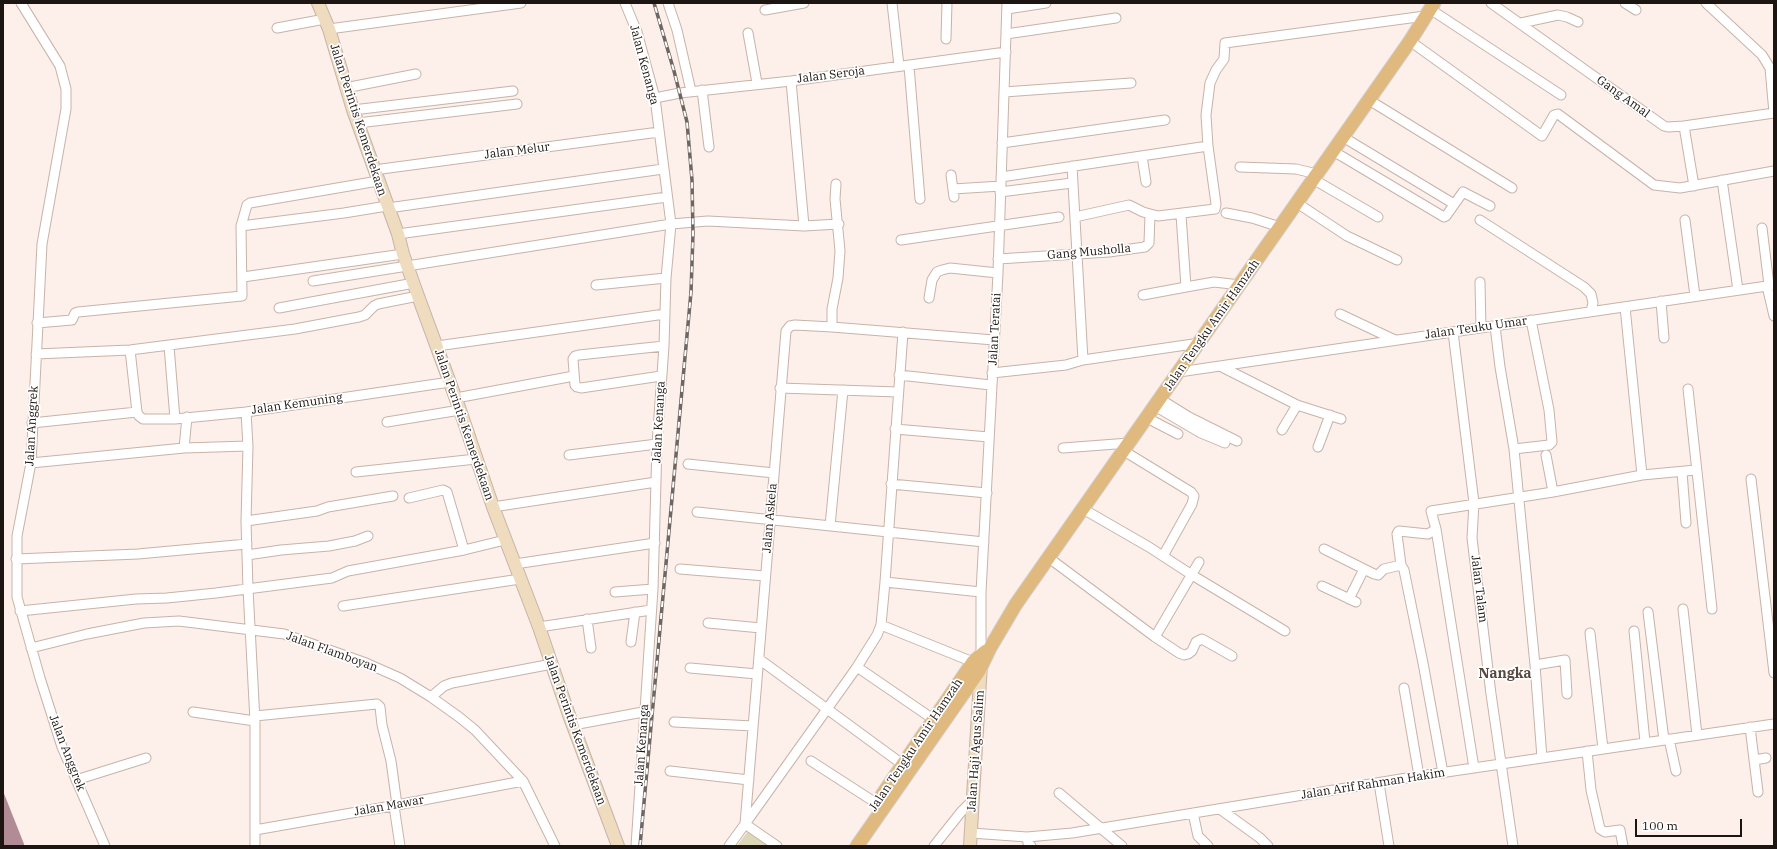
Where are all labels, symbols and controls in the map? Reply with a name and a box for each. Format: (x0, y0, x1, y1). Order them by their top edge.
street label: Jalan Kenanga (626, 23, 662, 107)
street label: Jalan Perintis Kemerdekaan (327, 42, 389, 198)
street label: Jalan Seroja (796, 64, 866, 86)
street label: Gang Amal (1594, 73, 1652, 121)
street label: Jalan Melur (483, 140, 551, 162)
street label: Gang Musholla (1047, 241, 1131, 263)
street label: Jalan Tengku Amir Hamzah (1161, 257, 1263, 393)
street label: Jalan Teratai (986, 292, 1004, 366)
street label: Jalan Teuku Umar (1424, 314, 1528, 342)
street label: Jalan Perintis Kemerdekaan (431, 347, 497, 503)
street label: Jalan Kenanga (650, 381, 668, 463)
street label: Jalan Anggrek (23, 386, 41, 466)
street label: Jalan Kemuning (251, 390, 343, 418)
street label: Jalan Askela (760, 482, 780, 554)
street label: Jalan Talam (1468, 554, 1490, 624)
street label: Jalan Flamboyan (284, 629, 380, 675)
street label: Jalan Perintis Kemerdekaan (541, 653, 609, 807)
district label: Nangka (1478, 666, 1532, 682)
street label: Jalan Tengku Amir Hamzah (866, 676, 966, 814)
street label: Jalan Haji Agus Salim (965, 690, 987, 812)
street label: Jalan Kenanga (632, 704, 652, 786)
street label: Jalan Anggrek (46, 713, 88, 793)
street label: Jalan Arif Rahman Hakim (1300, 766, 1446, 802)
street label: Jalan Mawar (353, 793, 425, 819)
scale bar (1637, 811, 1744, 837)
text: 100 m (1642, 818, 1678, 833)

